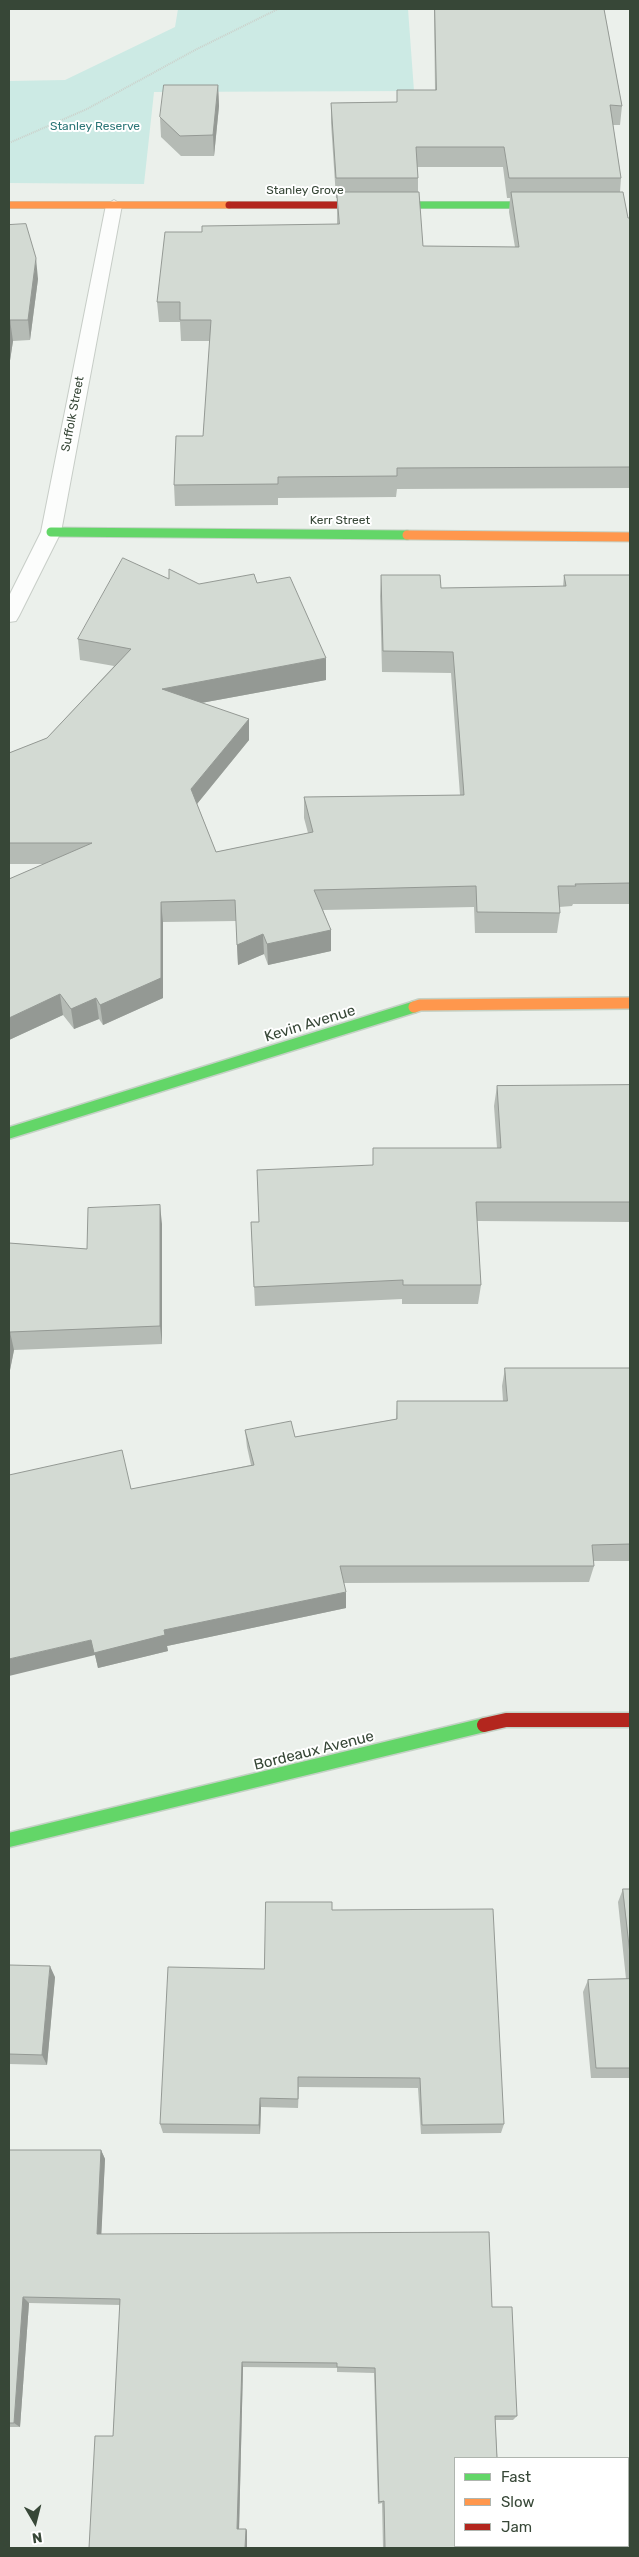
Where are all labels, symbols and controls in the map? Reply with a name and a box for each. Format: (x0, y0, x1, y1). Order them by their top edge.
park label: Stanley Reserve (50, 120, 140, 134)
street label: Stanley Grove (266, 184, 344, 198)
street label: Suffolk Street (59, 375, 87, 453)
street label: Kerr Street (310, 514, 370, 528)
street label: Kevin Avenue (262, 1002, 358, 1046)
street label: Bordeaux Avenue (252, 1727, 376, 1775)
legend (454, 2457, 629, 2547)
text: Fast (501, 2468, 531, 2486)
text: Slow (501, 2493, 534, 2511)
north arrow (10, 2497, 60, 2547)
text: Jam (501, 2518, 532, 2536)
text: N (31, 2528, 43, 2546)

